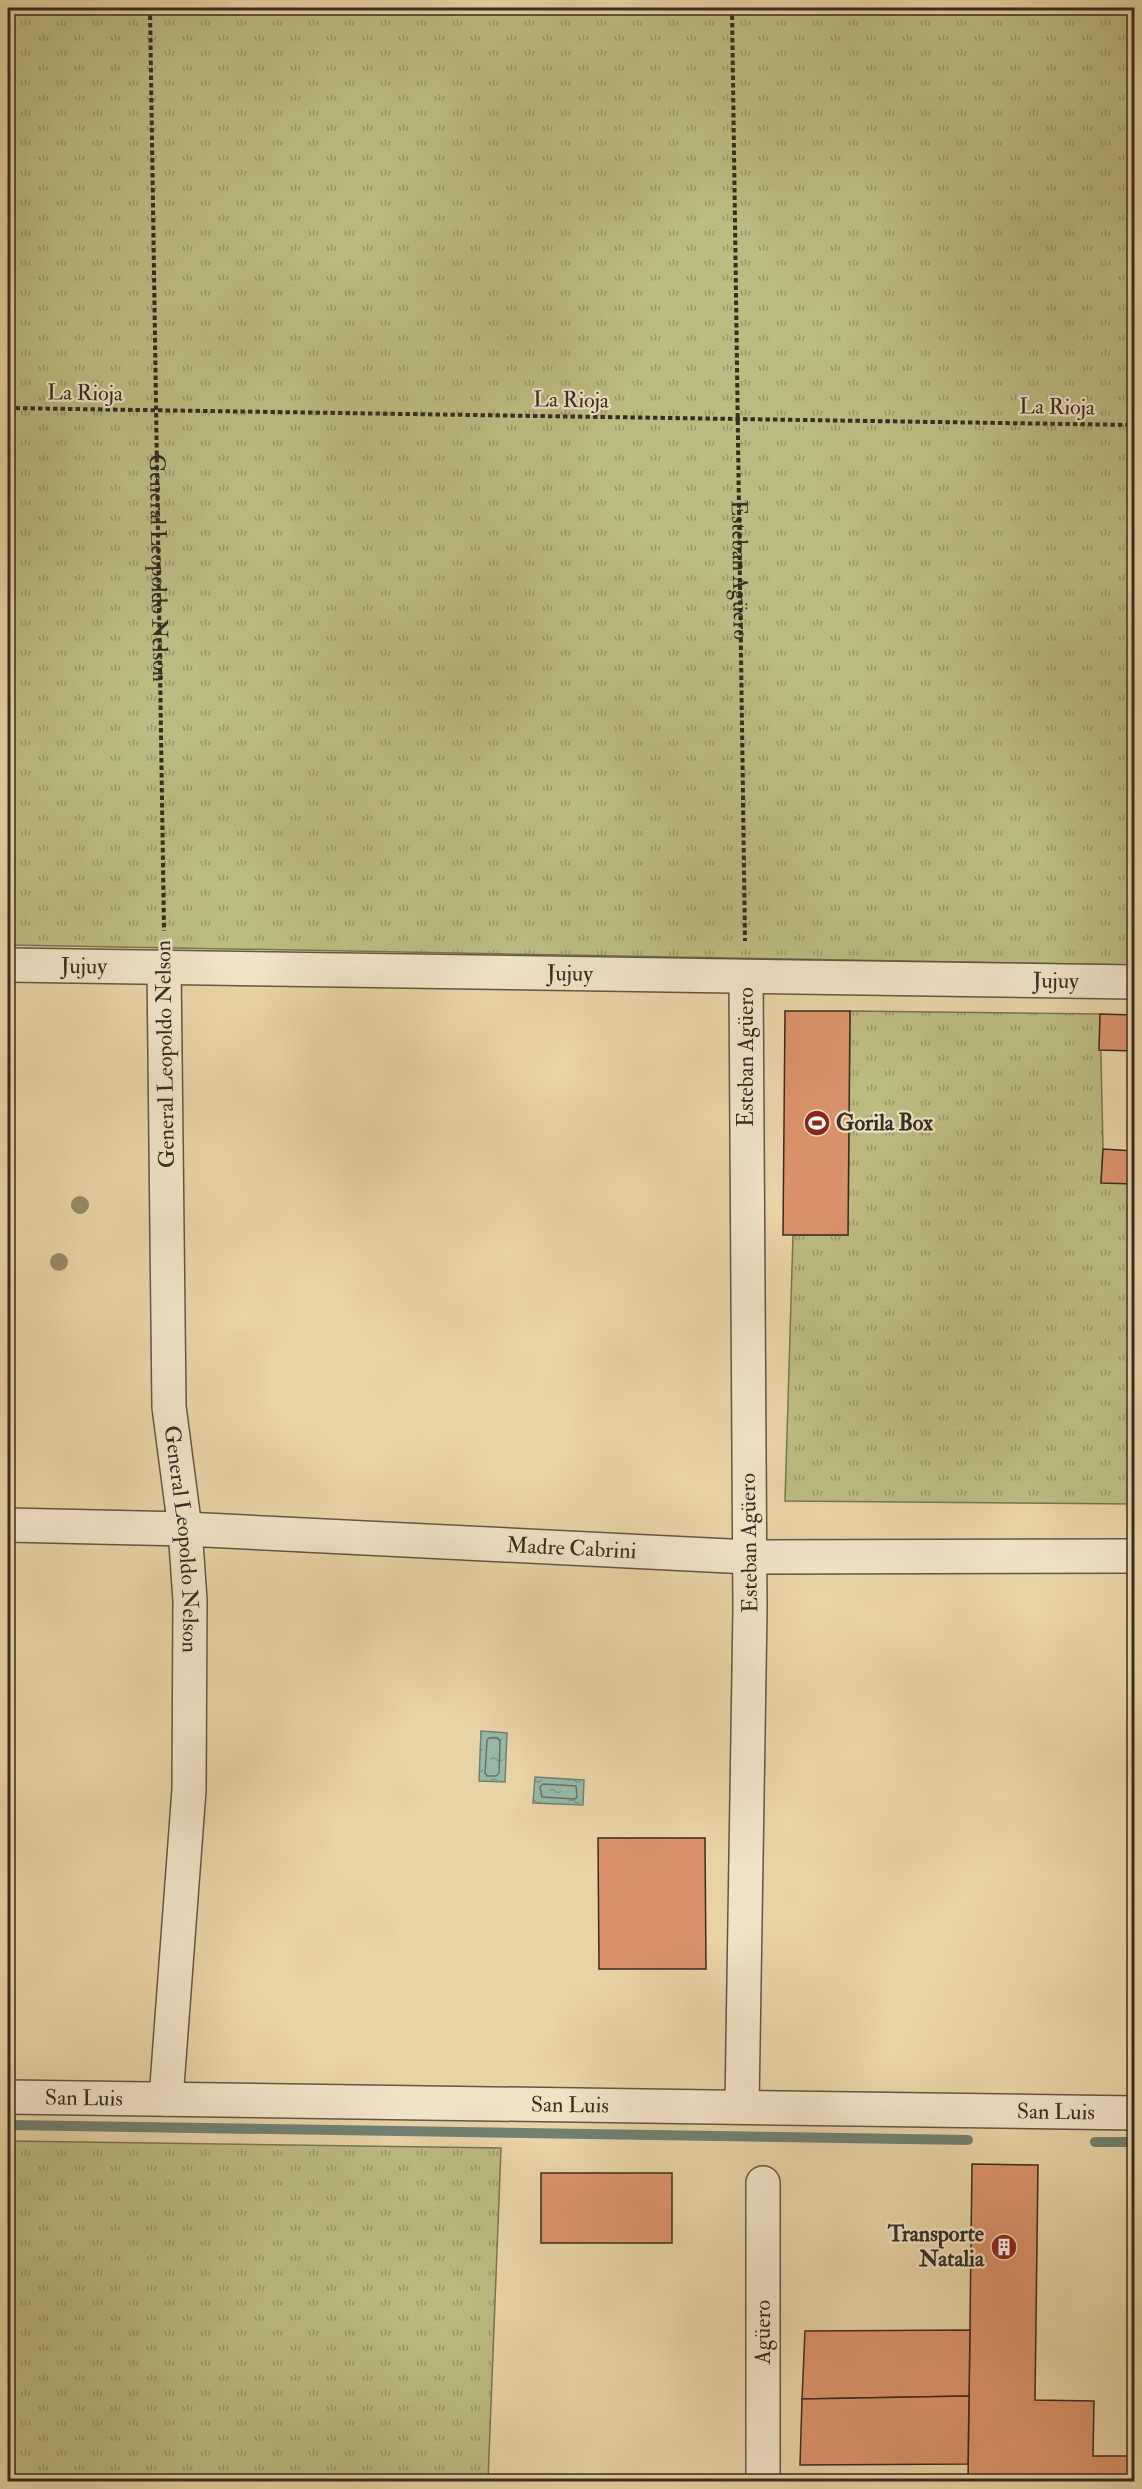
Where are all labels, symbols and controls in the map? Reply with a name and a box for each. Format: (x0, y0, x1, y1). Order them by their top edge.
street label: La Rioja (47, 378, 124, 408)
street label: La Rioja (533, 385, 610, 415)
street label: La Rioja (1019, 392, 1096, 422)
street label: General Leopoldo Nelson (143, 454, 174, 682)
street label: Esteban Agüero (725, 500, 755, 640)
street label: General Leopoldo Nelson (149, 940, 182, 1168)
street label: Jujuy (60, 952, 108, 980)
street label: Jujuy (546, 959, 593, 988)
street label: Jujuy (1032, 966, 1079, 995)
street label: Esteban Agüero (732, 987, 760, 1127)
sports icon: Gorila Box (802, 1108, 832, 1138)
place label: Gorila Box (836, 1109, 933, 1137)
street label: General Leopoldo Nelson (158, 1424, 205, 1653)
street label: Esteban Agüero (734, 1473, 764, 1613)
street label: Madre Cabrini (506, 1531, 637, 1565)
street label: San Luis (45, 2084, 123, 2113)
street label: San Luis (531, 2090, 609, 2120)
street label: San Luis (1017, 2097, 1095, 2126)
place label: Transporte Natalia (887, 2220, 985, 2273)
building icon: Transporte Natalia (989, 2232, 1019, 2262)
street label: Agüero (749, 2300, 777, 2365)

